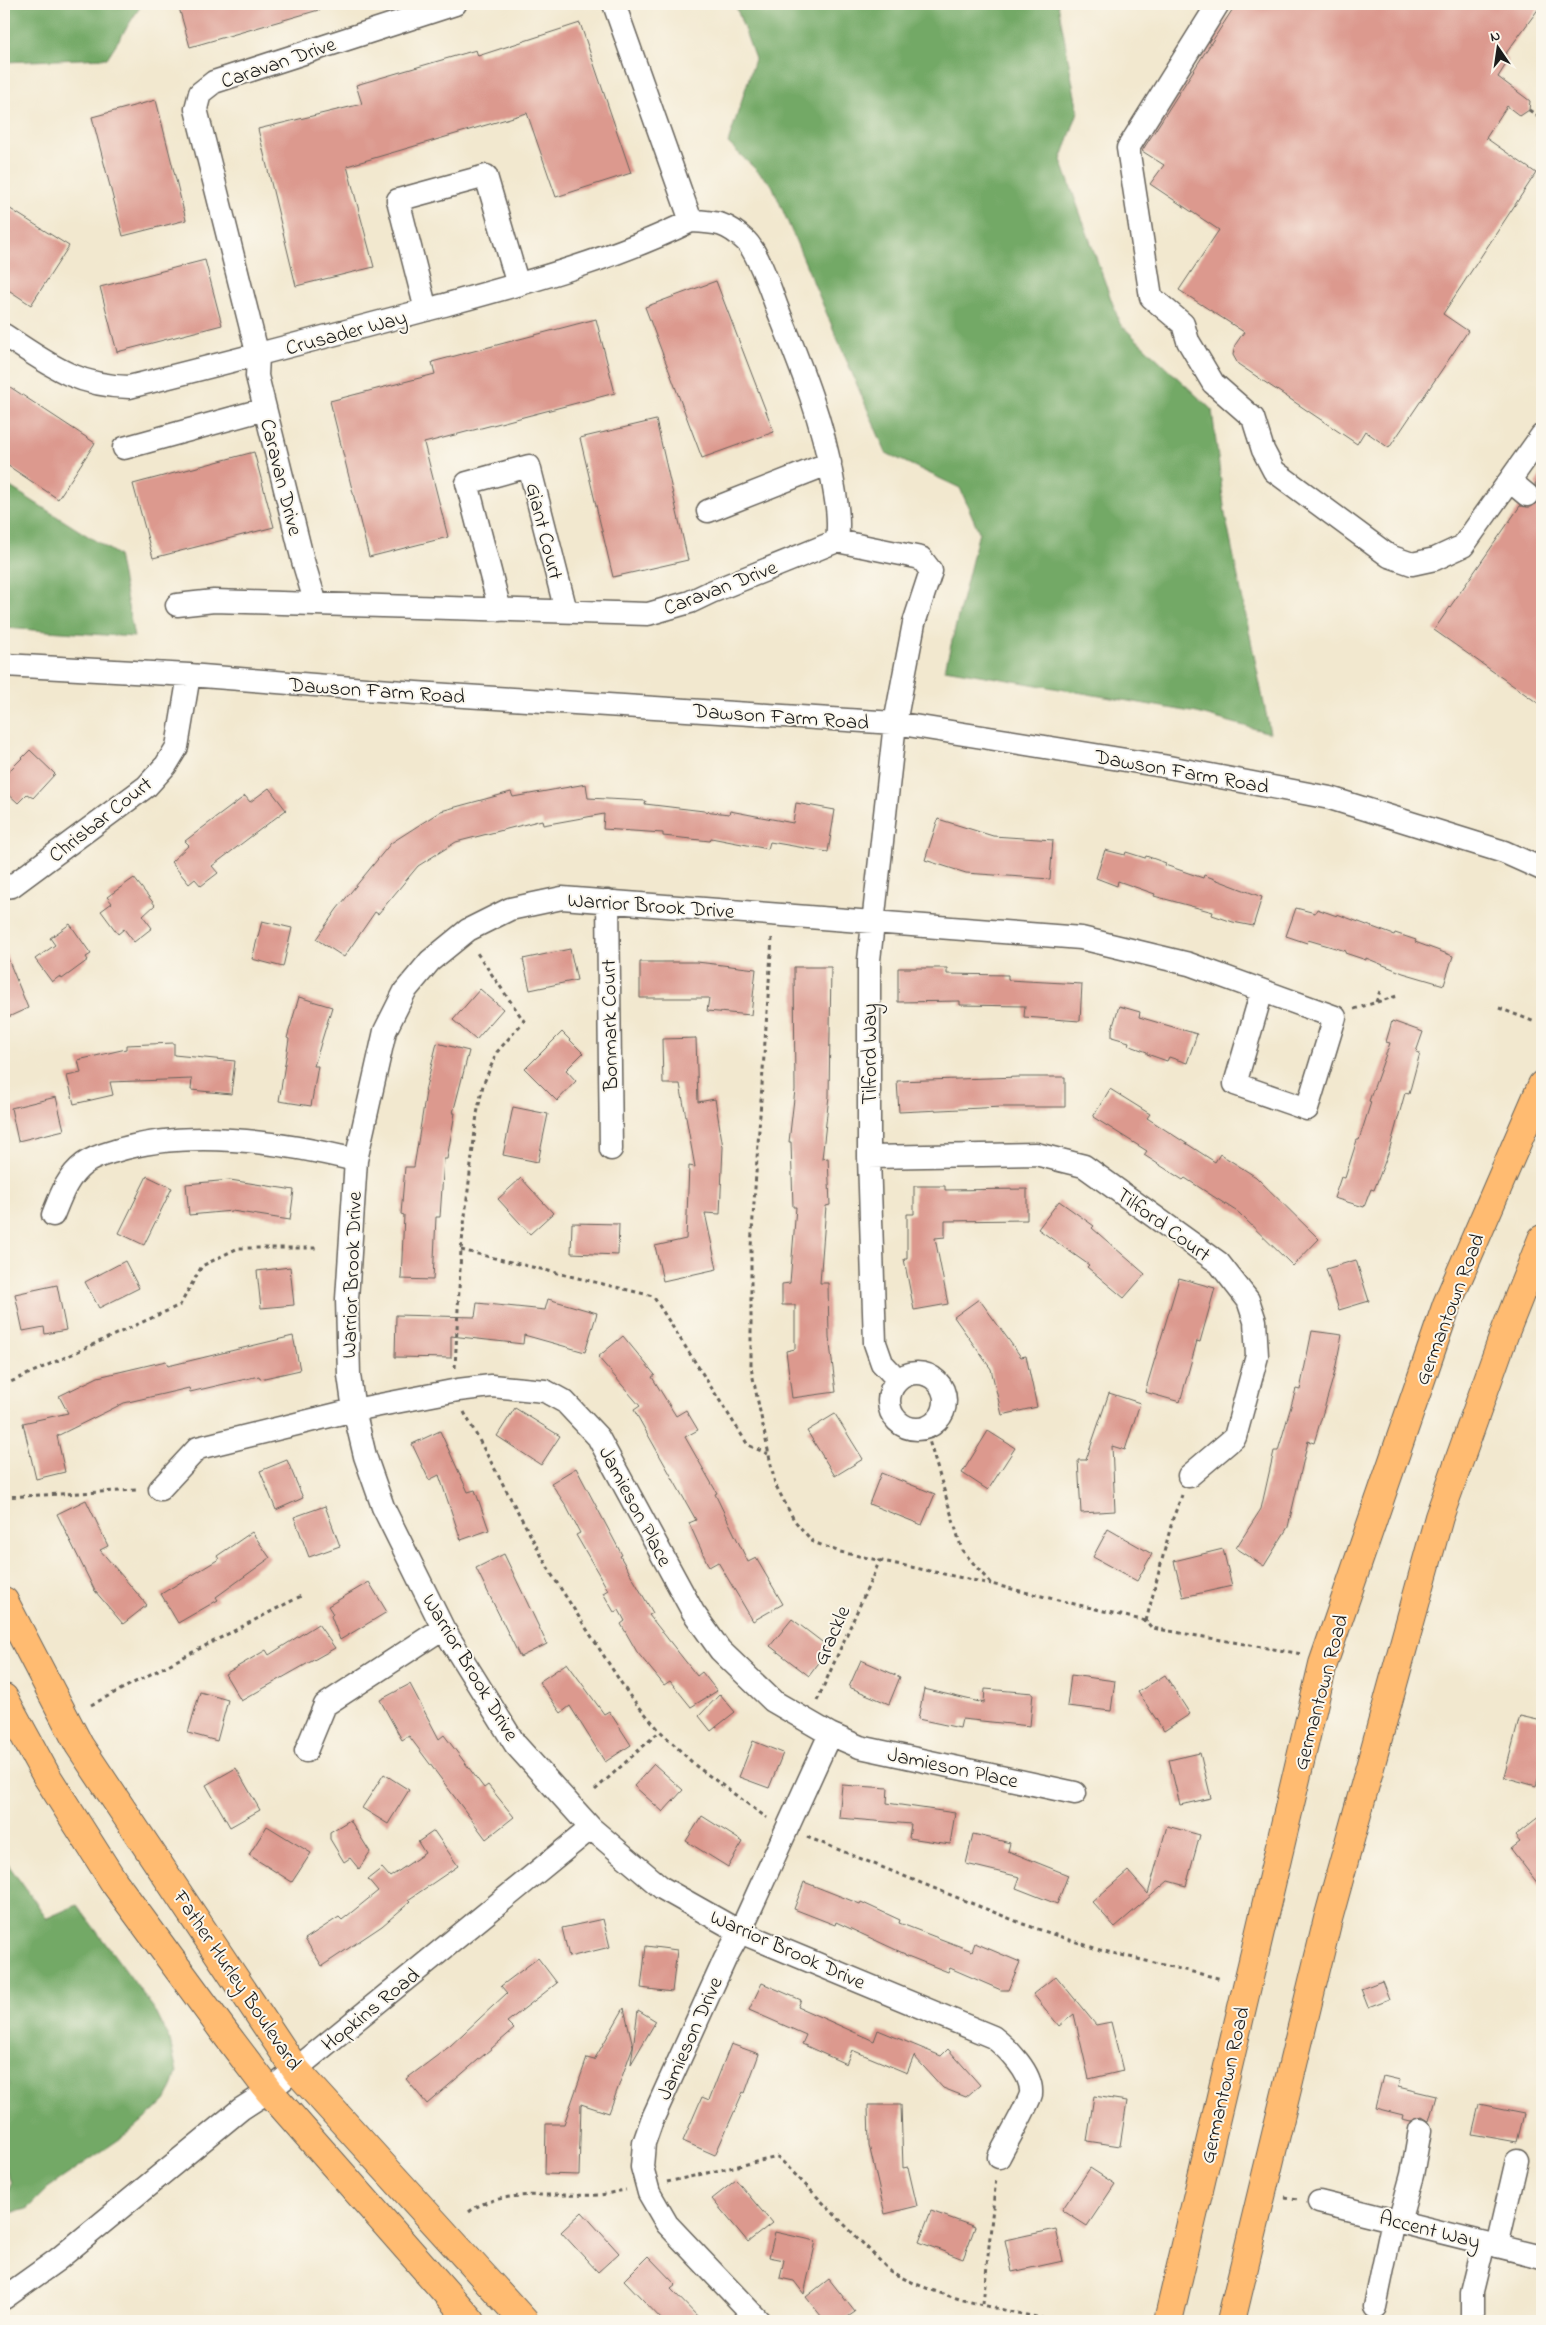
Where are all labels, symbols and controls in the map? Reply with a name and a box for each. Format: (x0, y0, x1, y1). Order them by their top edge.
north arrow (1474, 22, 1524, 72)
text: N (1488, 26, 1502, 48)
street label: Caravan Drive (217, 30, 341, 98)
street label: Crusader Way (283, 303, 411, 366)
street label: Caravan Drive (251, 416, 309, 540)
street label: Giant Court (517, 480, 570, 583)
street label: Caravan Drive (660, 553, 782, 624)
street label: Dawson Farm Road (287, 671, 466, 713)
street label: Dawson Farm Road (691, 697, 870, 739)
street label: Dawson Farm Road (1091, 743, 1271, 803)
street label: Chrisbar Court (43, 770, 160, 871)
street label: Warrior Brook Drive (566, 886, 736, 928)
street label: Bonmark Court (595, 959, 627, 1092)
street label: Tilford Way (856, 1003, 888, 1105)
street label: Tilford Court (1109, 1181, 1216, 1270)
street label: Warrior Brook Drive (335, 1190, 371, 1359)
street label: Germantown Road (1408, 1229, 1494, 1390)
street label: Jamieson Place (590, 1441, 679, 1573)
street label: Warrior Brook Drive (413, 1589, 526, 1748)
street label: Grackle (806, 1601, 859, 1670)
street label: Germantown Road (1287, 1611, 1357, 1774)
street label: Jamieson Place (885, 1740, 1021, 1798)
street label: Father Hurley Boulevard (163, 1884, 308, 2078)
street label: Warrior Brook Drive (705, 1903, 870, 1999)
street label: Hopkins Road (316, 1961, 427, 2060)
street label: Jamieson Drive (650, 1972, 732, 2105)
street label: Germantown Road (1193, 2004, 1259, 2167)
street label: Accent Way (1375, 2204, 1483, 2260)

